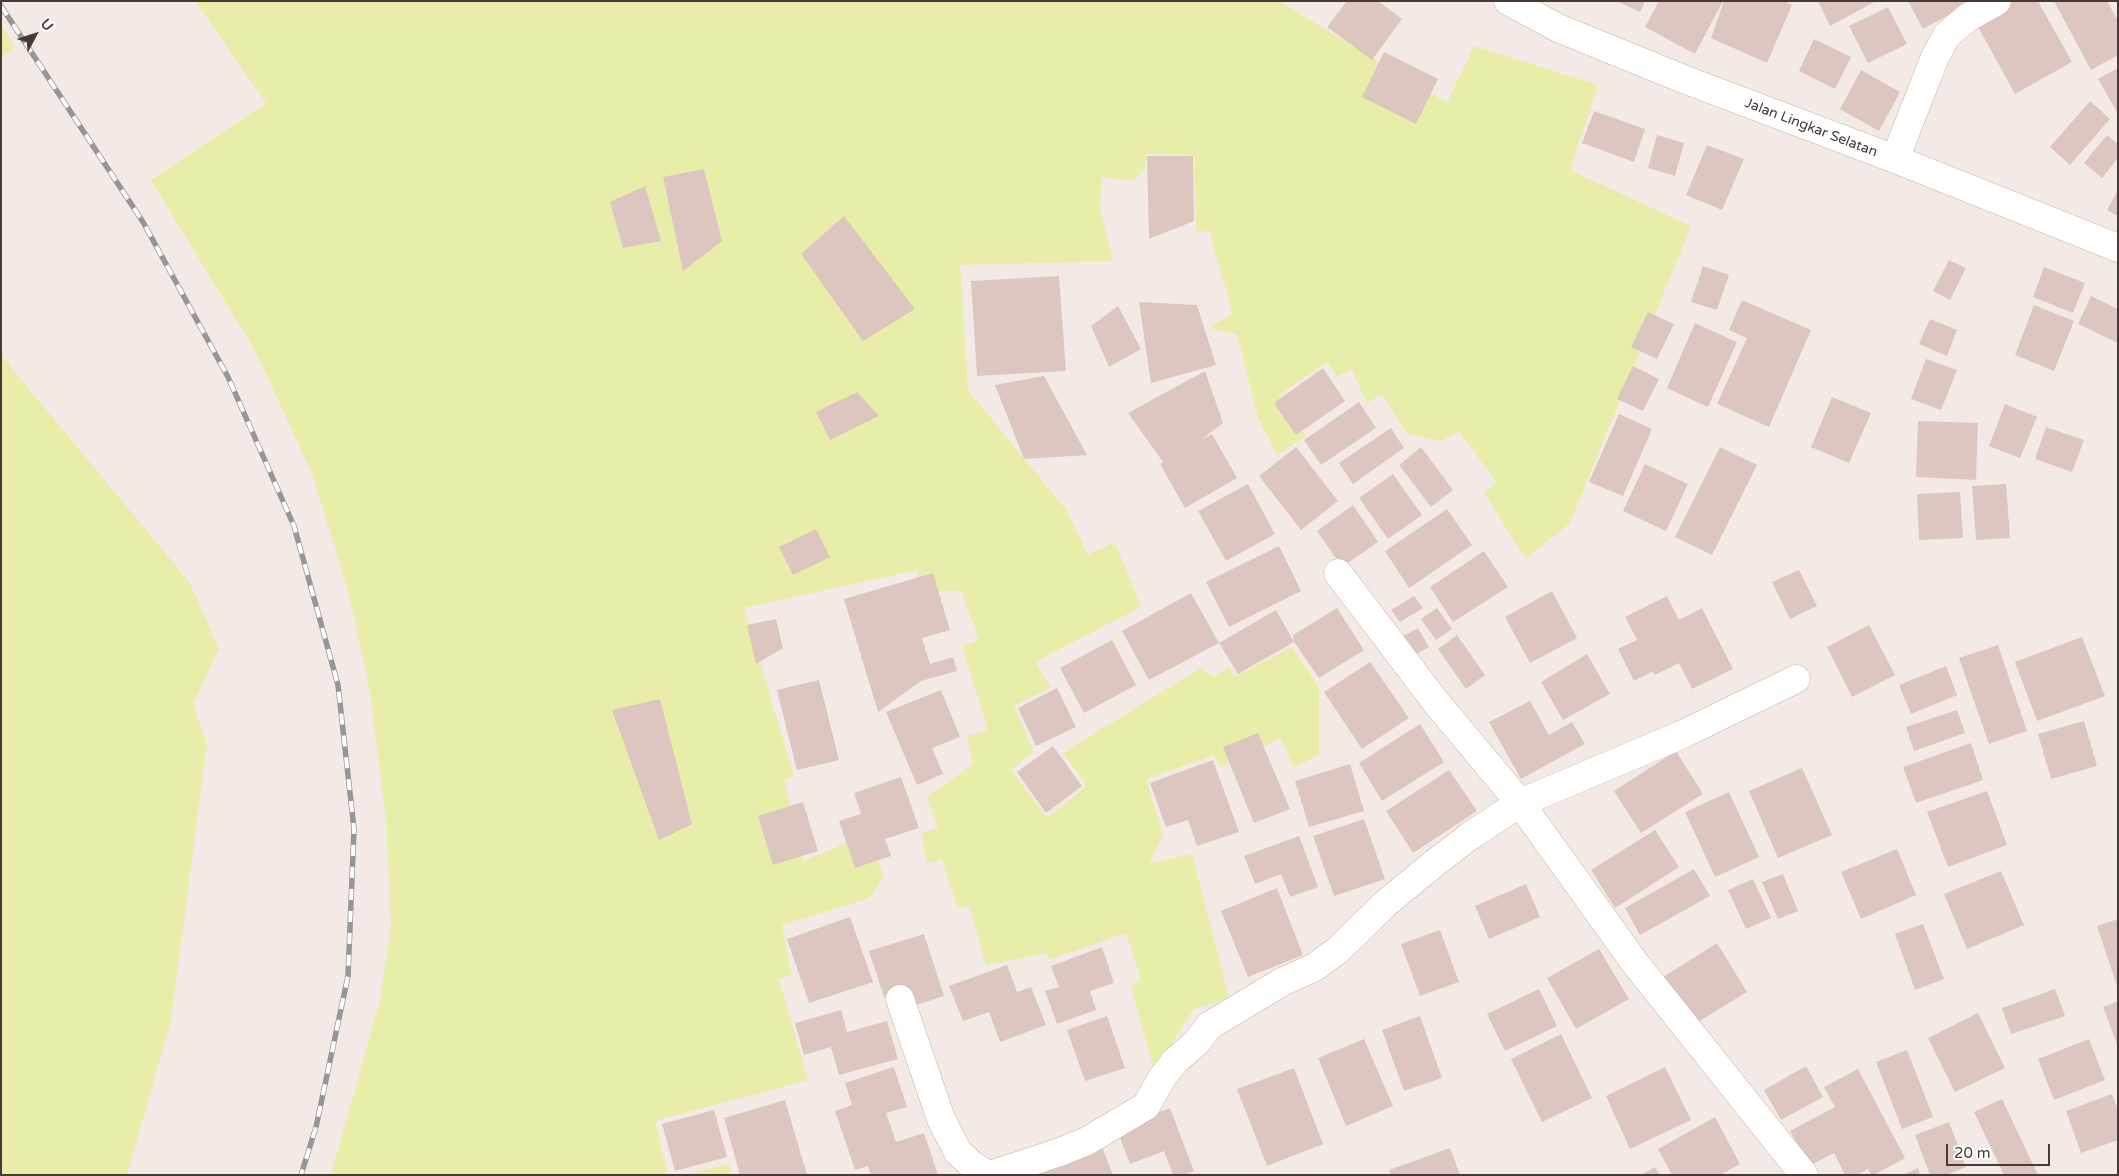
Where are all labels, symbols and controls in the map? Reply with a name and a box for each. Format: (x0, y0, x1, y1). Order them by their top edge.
north arrow (10, 10, 60, 60)
text: U (37, 16, 57, 35)
street label: Jalan Lingkar Selatan (1742, 95, 1880, 161)
scale bar (1949, 1134, 2053, 1166)
text: 20 m (1954, 1144, 1991, 1162)

